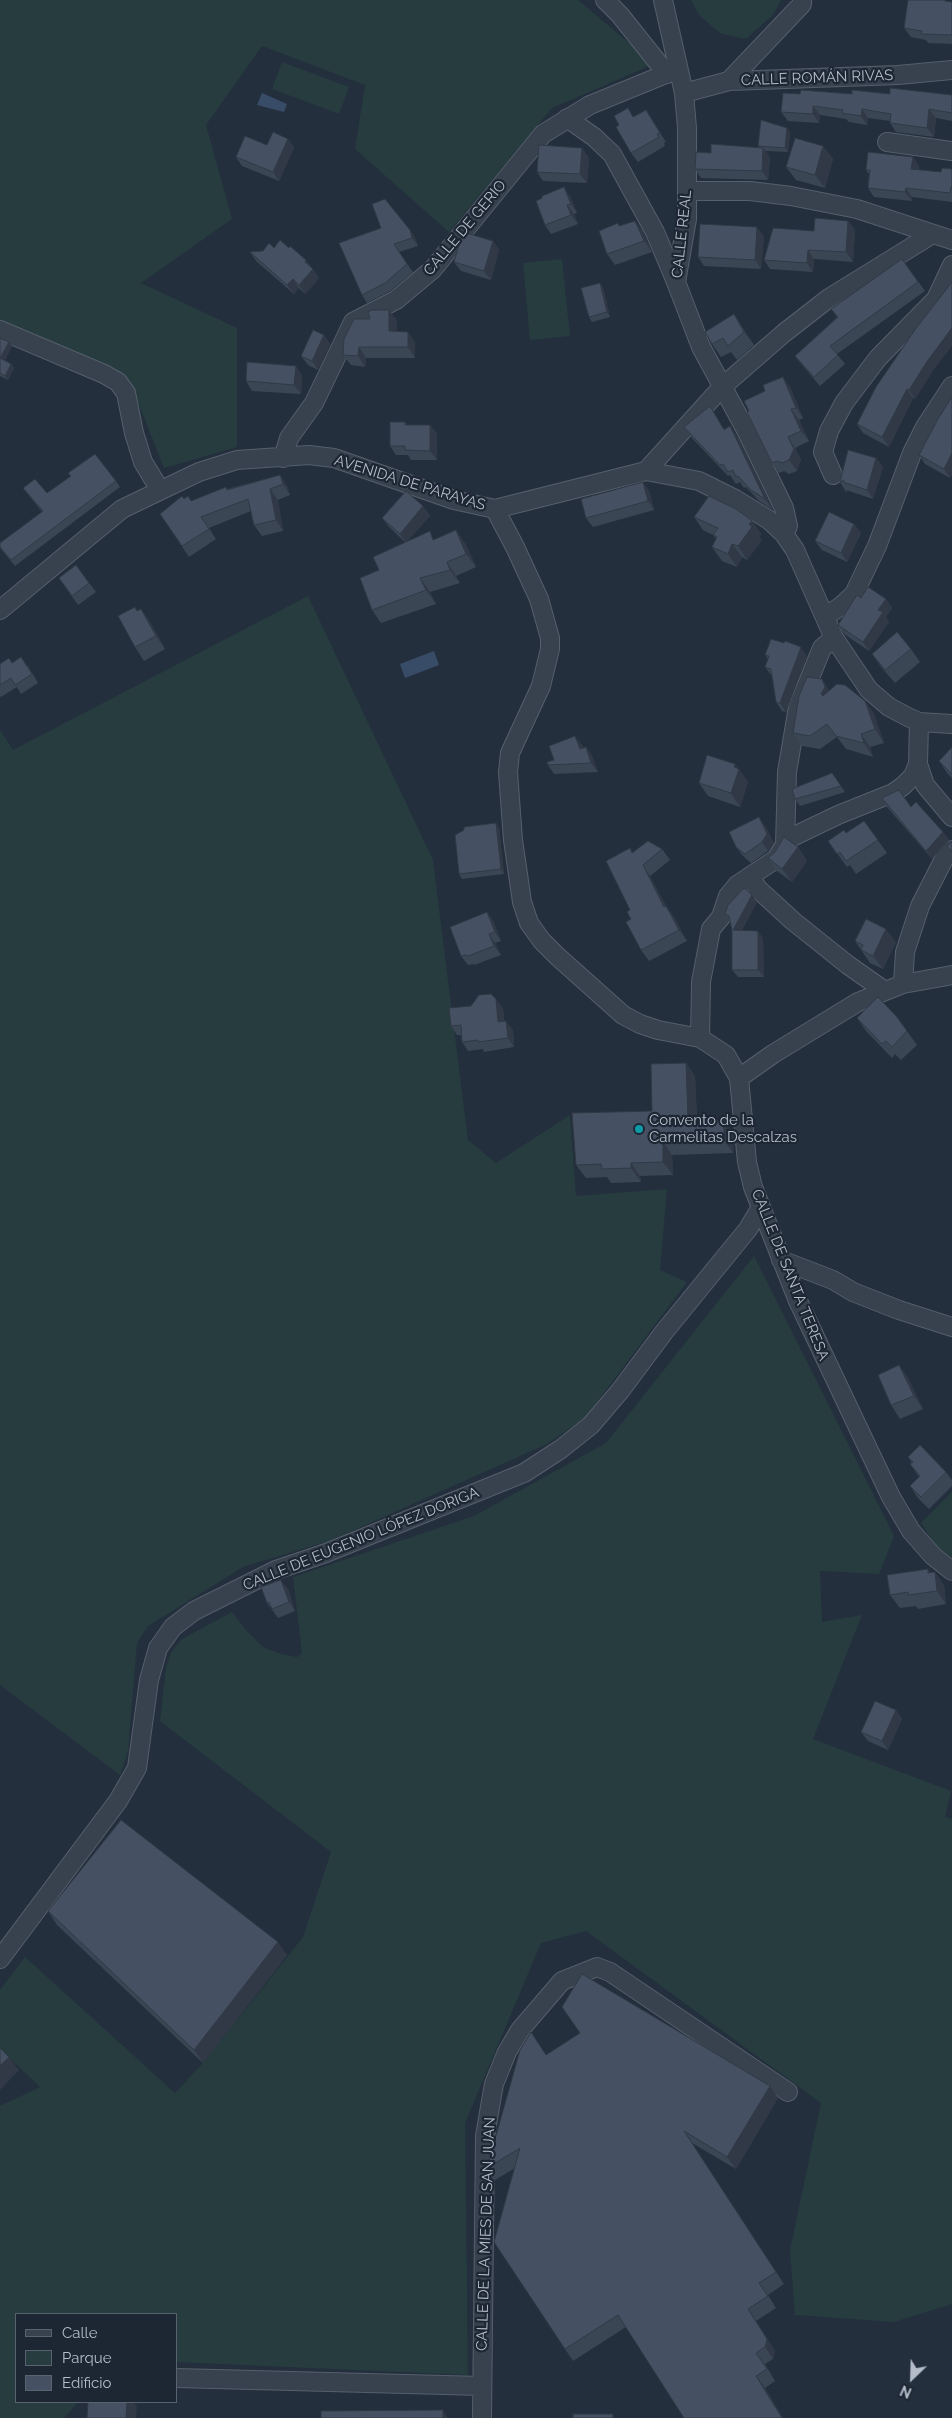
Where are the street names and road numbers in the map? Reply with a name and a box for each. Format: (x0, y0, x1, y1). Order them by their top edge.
street label: CALLE ROMÁN RIVAS (741, 66, 893, 90)
street label: CALLE DE GERIO (420, 177, 510, 279)
street label: CALLE REAL (668, 189, 696, 279)
street label: AVENIDA DE PARAYAS (332, 451, 488, 515)
street label: CALLE DE SANTA TERESA (747, 1187, 833, 1363)
street label: CALLE DE EUGENIO LÓPEZ DORIGA (240, 1483, 482, 1595)
street label: CALLE DE LA MIES DE SAN JUAN (473, 2117, 499, 2351)

